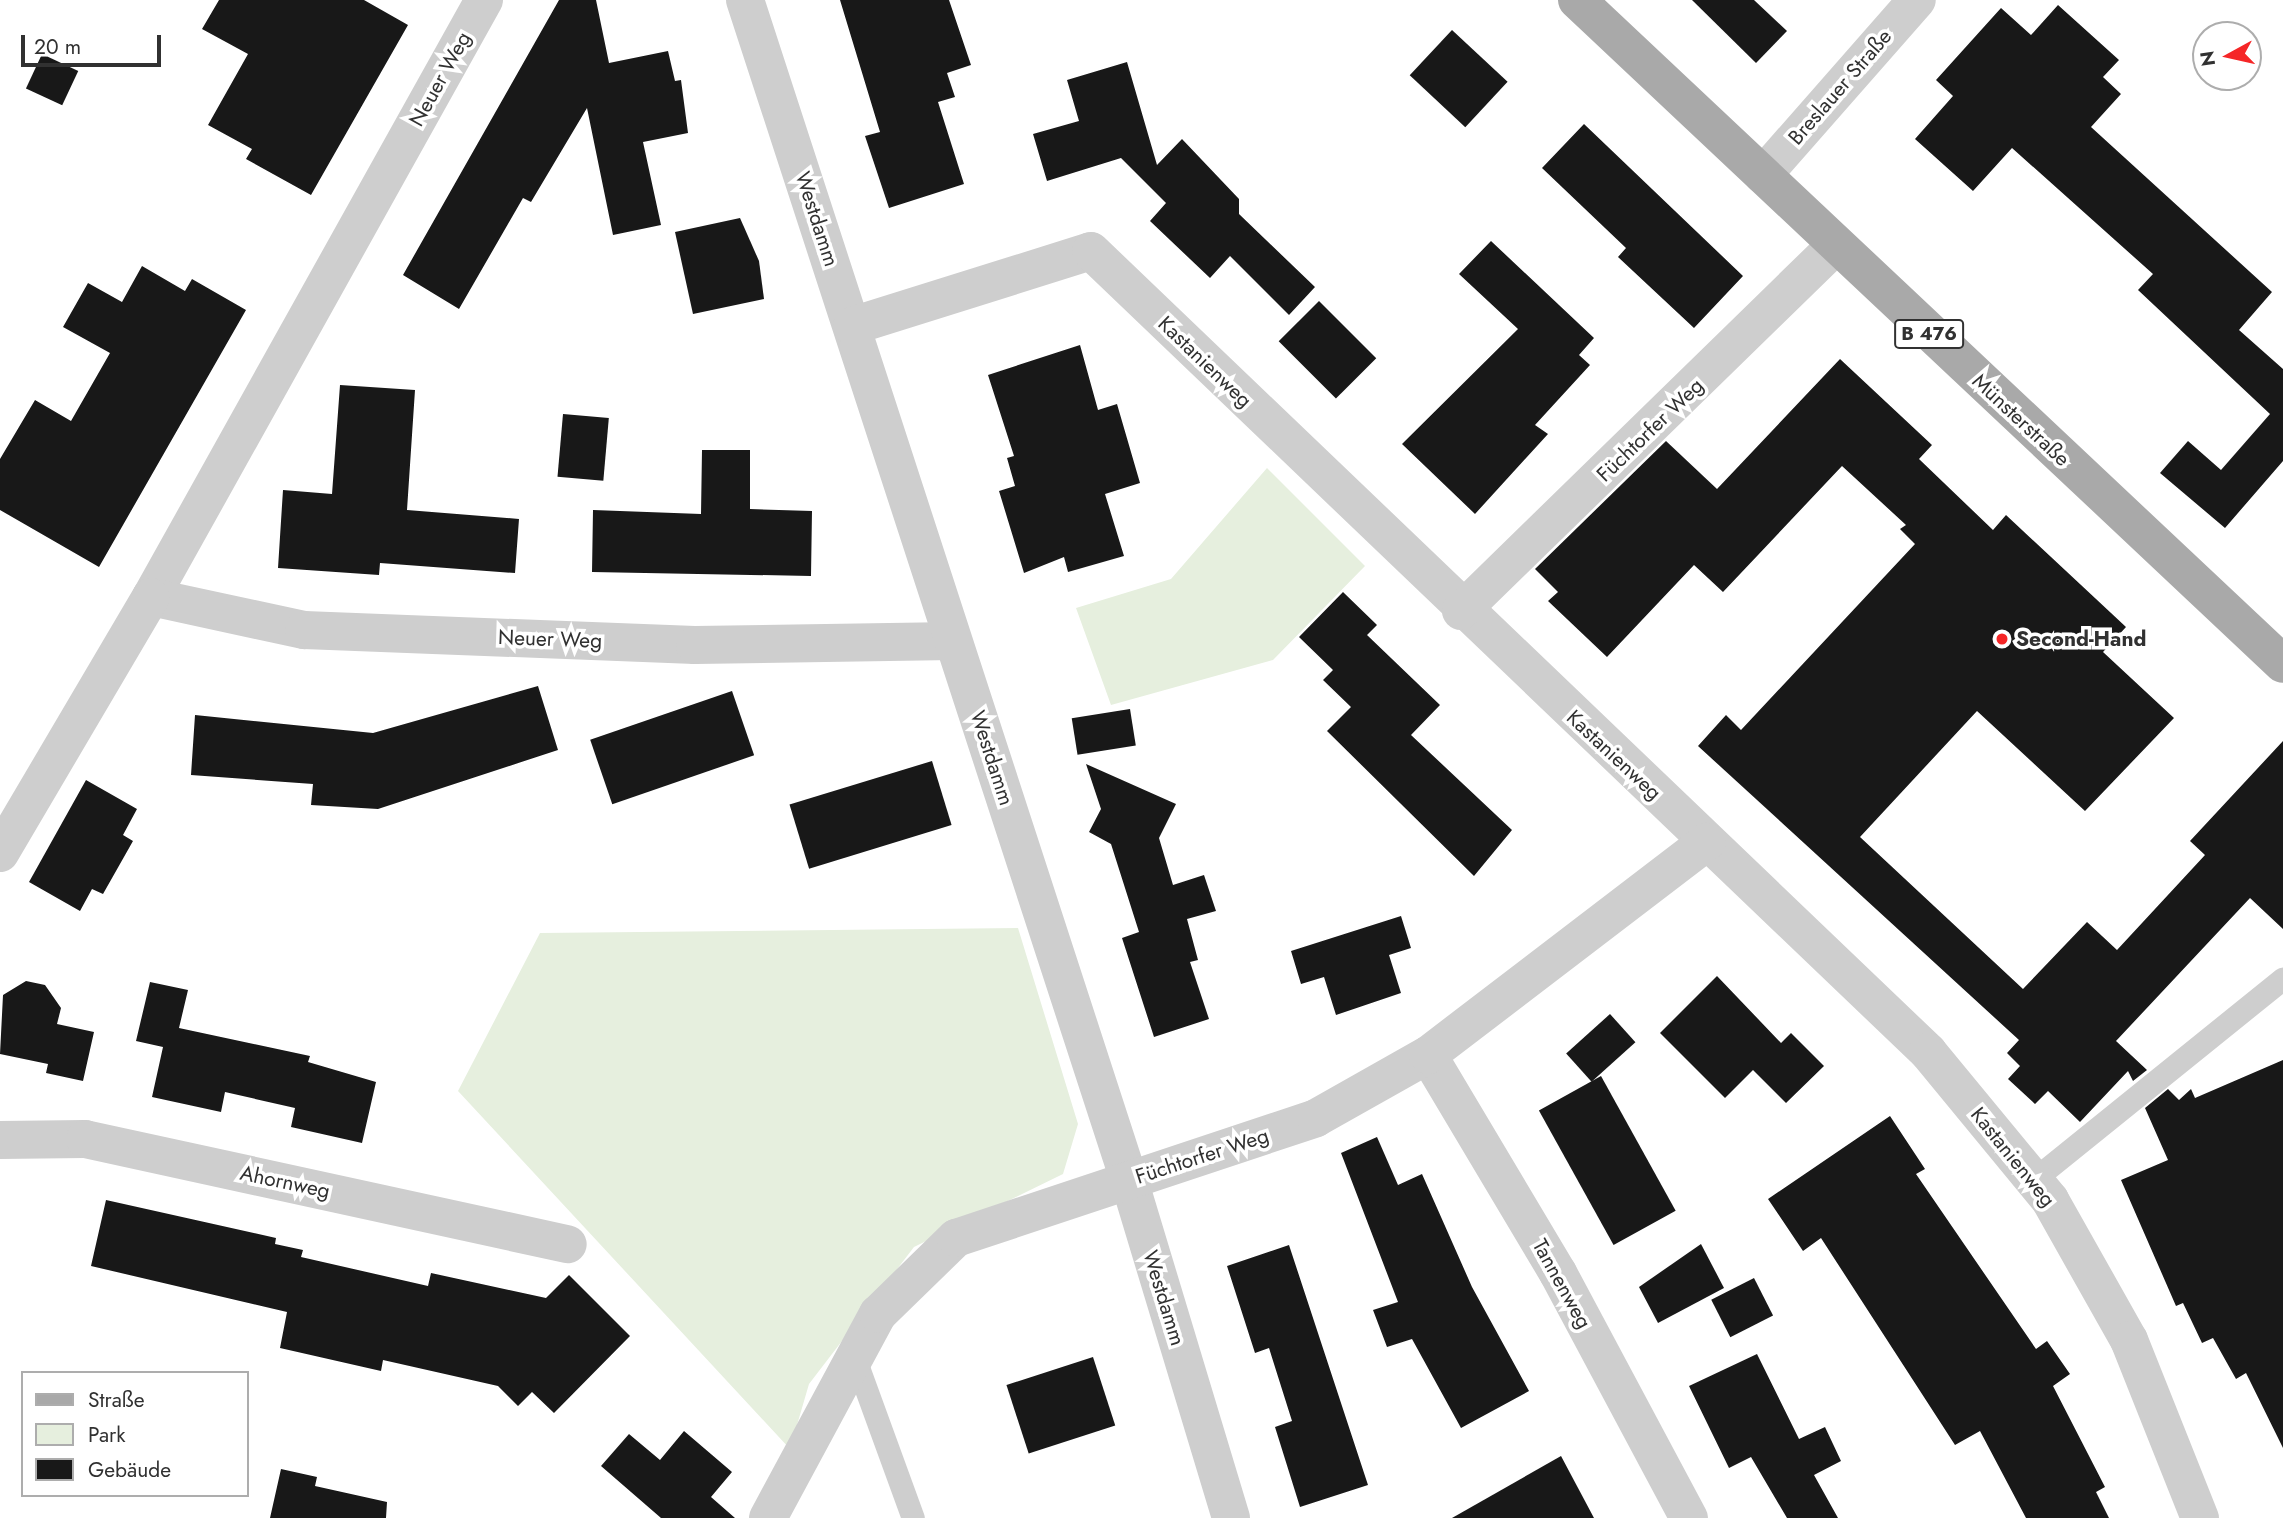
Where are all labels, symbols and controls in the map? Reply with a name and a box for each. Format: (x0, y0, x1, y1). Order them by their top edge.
scale bar (24, 21, 164, 65)
north arrow (2192, 21, 2262, 91)
street label: Breslauer Straße (1783, 24, 1897, 150)
street label: Neuer Weg (404, 27, 476, 131)
text: 20 m (34, 32, 81, 62)
text: N (2193, 49, 2222, 68)
street label: Westdamm (790, 168, 844, 270)
street label: Kastanienweg (1153, 311, 1257, 413)
road number: B 476 (1894, 318, 1964, 350)
street label: Münsterstraße (1967, 368, 2075, 472)
street label: Füchtorfer Weg (1591, 373, 1709, 487)
street label: Neuer Weg (497, 625, 603, 653)
place label: Second-Hand (2016, 626, 2146, 652)
marker: Second-Hand (1994, 631, 2010, 647)
street label: Kastanienweg (1561, 705, 1667, 805)
street label: Westdamm (965, 707, 1019, 809)
street label: Kastanienweg (1965, 1102, 2061, 1212)
street label: Füchtorfer Weg (1132, 1123, 1272, 1189)
street label: Ahornweg (238, 1160, 332, 1204)
street label: Tannenweg (1527, 1235, 1597, 1333)
street label: Westdamm (1138, 1247, 1190, 1349)
legend (21, 1371, 248, 1497)
text: Straße (88, 1385, 145, 1415)
text: Park (88, 1420, 125, 1450)
text: Gebäude (88, 1455, 171, 1485)

